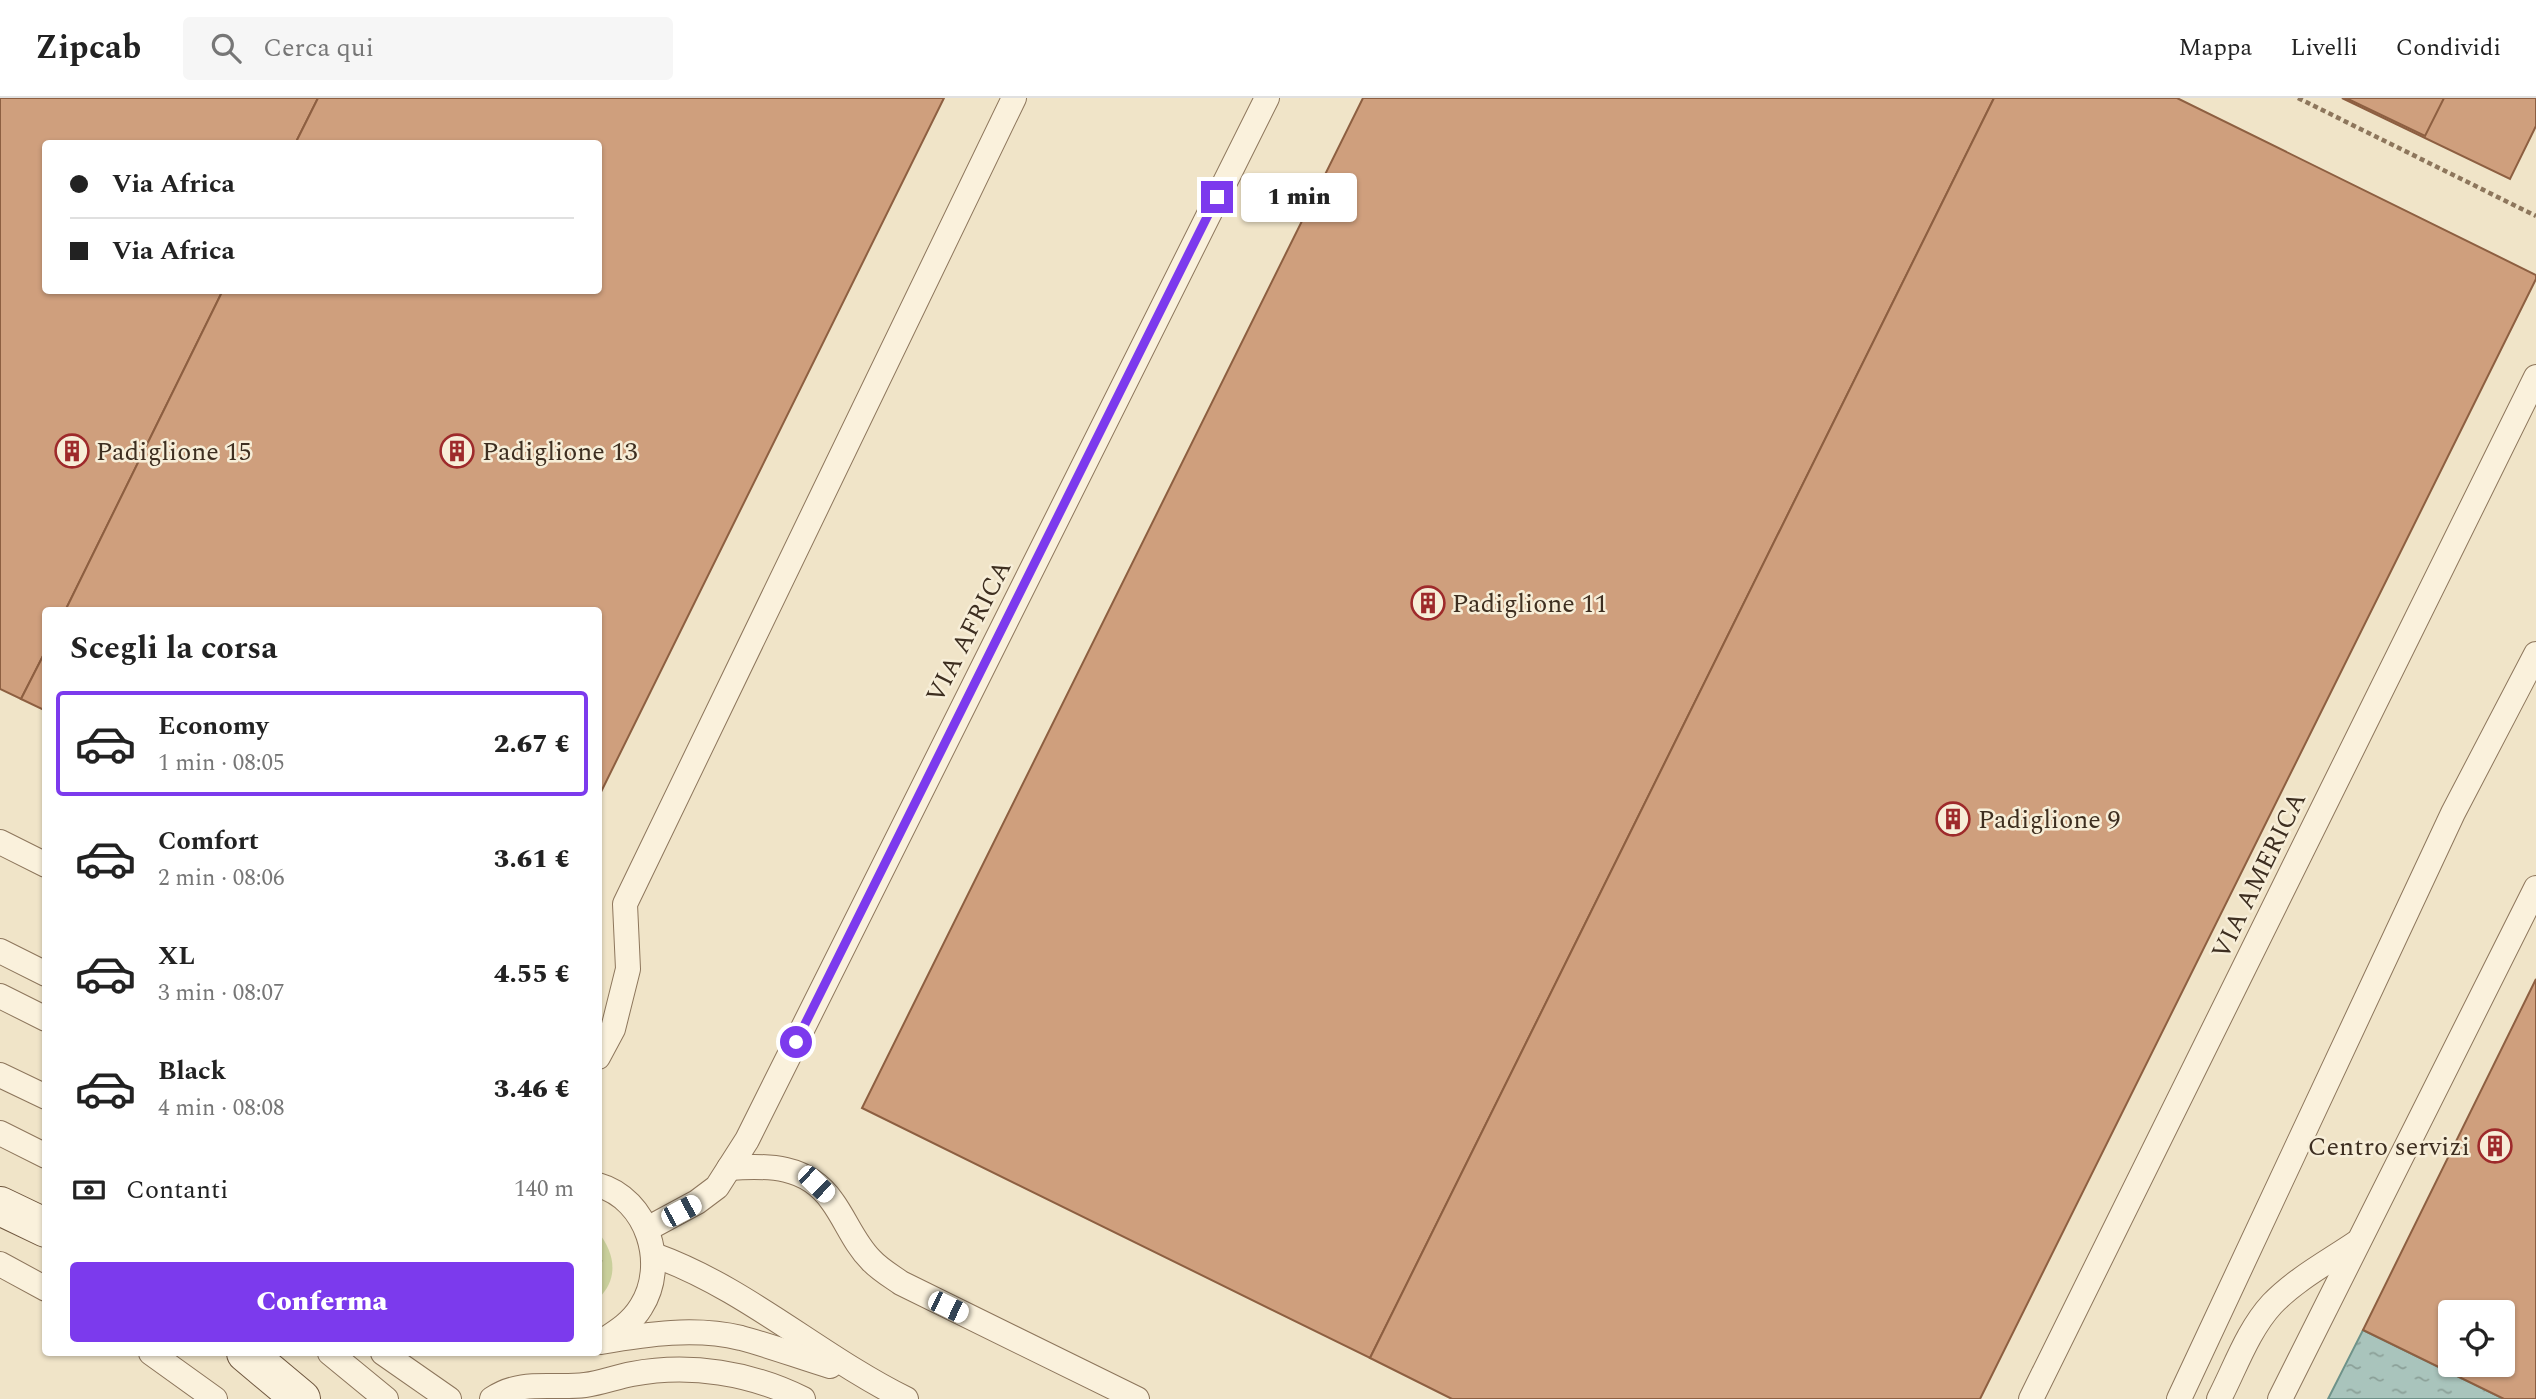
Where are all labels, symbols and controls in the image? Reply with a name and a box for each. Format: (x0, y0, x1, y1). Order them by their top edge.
search box (183, 17, 673, 80)
text: Zipcab (35, 23, 141, 73)
text: Cerca qui (263, 28, 374, 68)
icon: search (207, 29, 245, 67)
text: Mappa (2178, 30, 2252, 66)
text: Livelli (2290, 30, 2358, 66)
text: Condividi (2396, 30, 2501, 66)
text: Via Africa (112, 164, 235, 204)
callout: 1 min (1242, 172, 1357, 222)
text: 1 min (1267, 180, 1331, 215)
route end (1201, 181, 1233, 213)
text: Via Africa (112, 231, 235, 271)
building icon: Padiglione 15 (53, 432, 91, 470)
place label: Padiglione 15 (96, 432, 251, 472)
building icon: Padiglione 13 (438, 432, 476, 470)
place label: Padiglione 13 (482, 432, 637, 472)
street label: VIA AFRICA (916, 553, 1022, 710)
building icon: Padiglione 11 (1409, 584, 1447, 622)
place label: Padiglione 11 (1452, 584, 1607, 624)
text: Scegli la corsa (70, 624, 278, 673)
text: Economy (158, 706, 268, 746)
icon: car (74, 712, 137, 775)
text: 2.67 € (494, 724, 570, 764)
text: 1 min · 08:05 (158, 746, 285, 781)
street label: VIA AMERICA (2201, 785, 2317, 966)
building icon: Padiglione 9 (1934, 800, 1972, 838)
place label: Padiglione 9 (1978, 800, 2120, 840)
text: Comfort (158, 821, 259, 861)
icon: car (74, 827, 137, 890)
text: 3.61 € (494, 839, 570, 879)
text: 2 min · 08:06 (158, 861, 285, 896)
text: XL (158, 936, 195, 976)
icon: car (74, 942, 137, 1005)
text: 4.55 € (494, 954, 570, 994)
text: 3 min · 08:07 (158, 976, 285, 1011)
route start (780, 1026, 812, 1058)
text: Black (158, 1051, 226, 1091)
icon: car (74, 1057, 137, 1120)
text: 3.46 € (494, 1069, 570, 1109)
text: 4 min · 08:08 (158, 1091, 285, 1126)
place label: Centro servizi (2308, 1127, 2470, 1167)
building icon: Centro servizi (2476, 1127, 2514, 1165)
car (794, 1162, 839, 1206)
text: Contanti (126, 1170, 228, 1210)
icon: cash (70, 1171, 108, 1209)
text: 140 m (514, 1172, 574, 1207)
car (658, 1192, 705, 1230)
button: Conferma (70, 1262, 574, 1342)
car (925, 1288, 972, 1326)
map controls (2438, 1300, 2515, 1377)
button: locate (2438, 1300, 2515, 1377)

